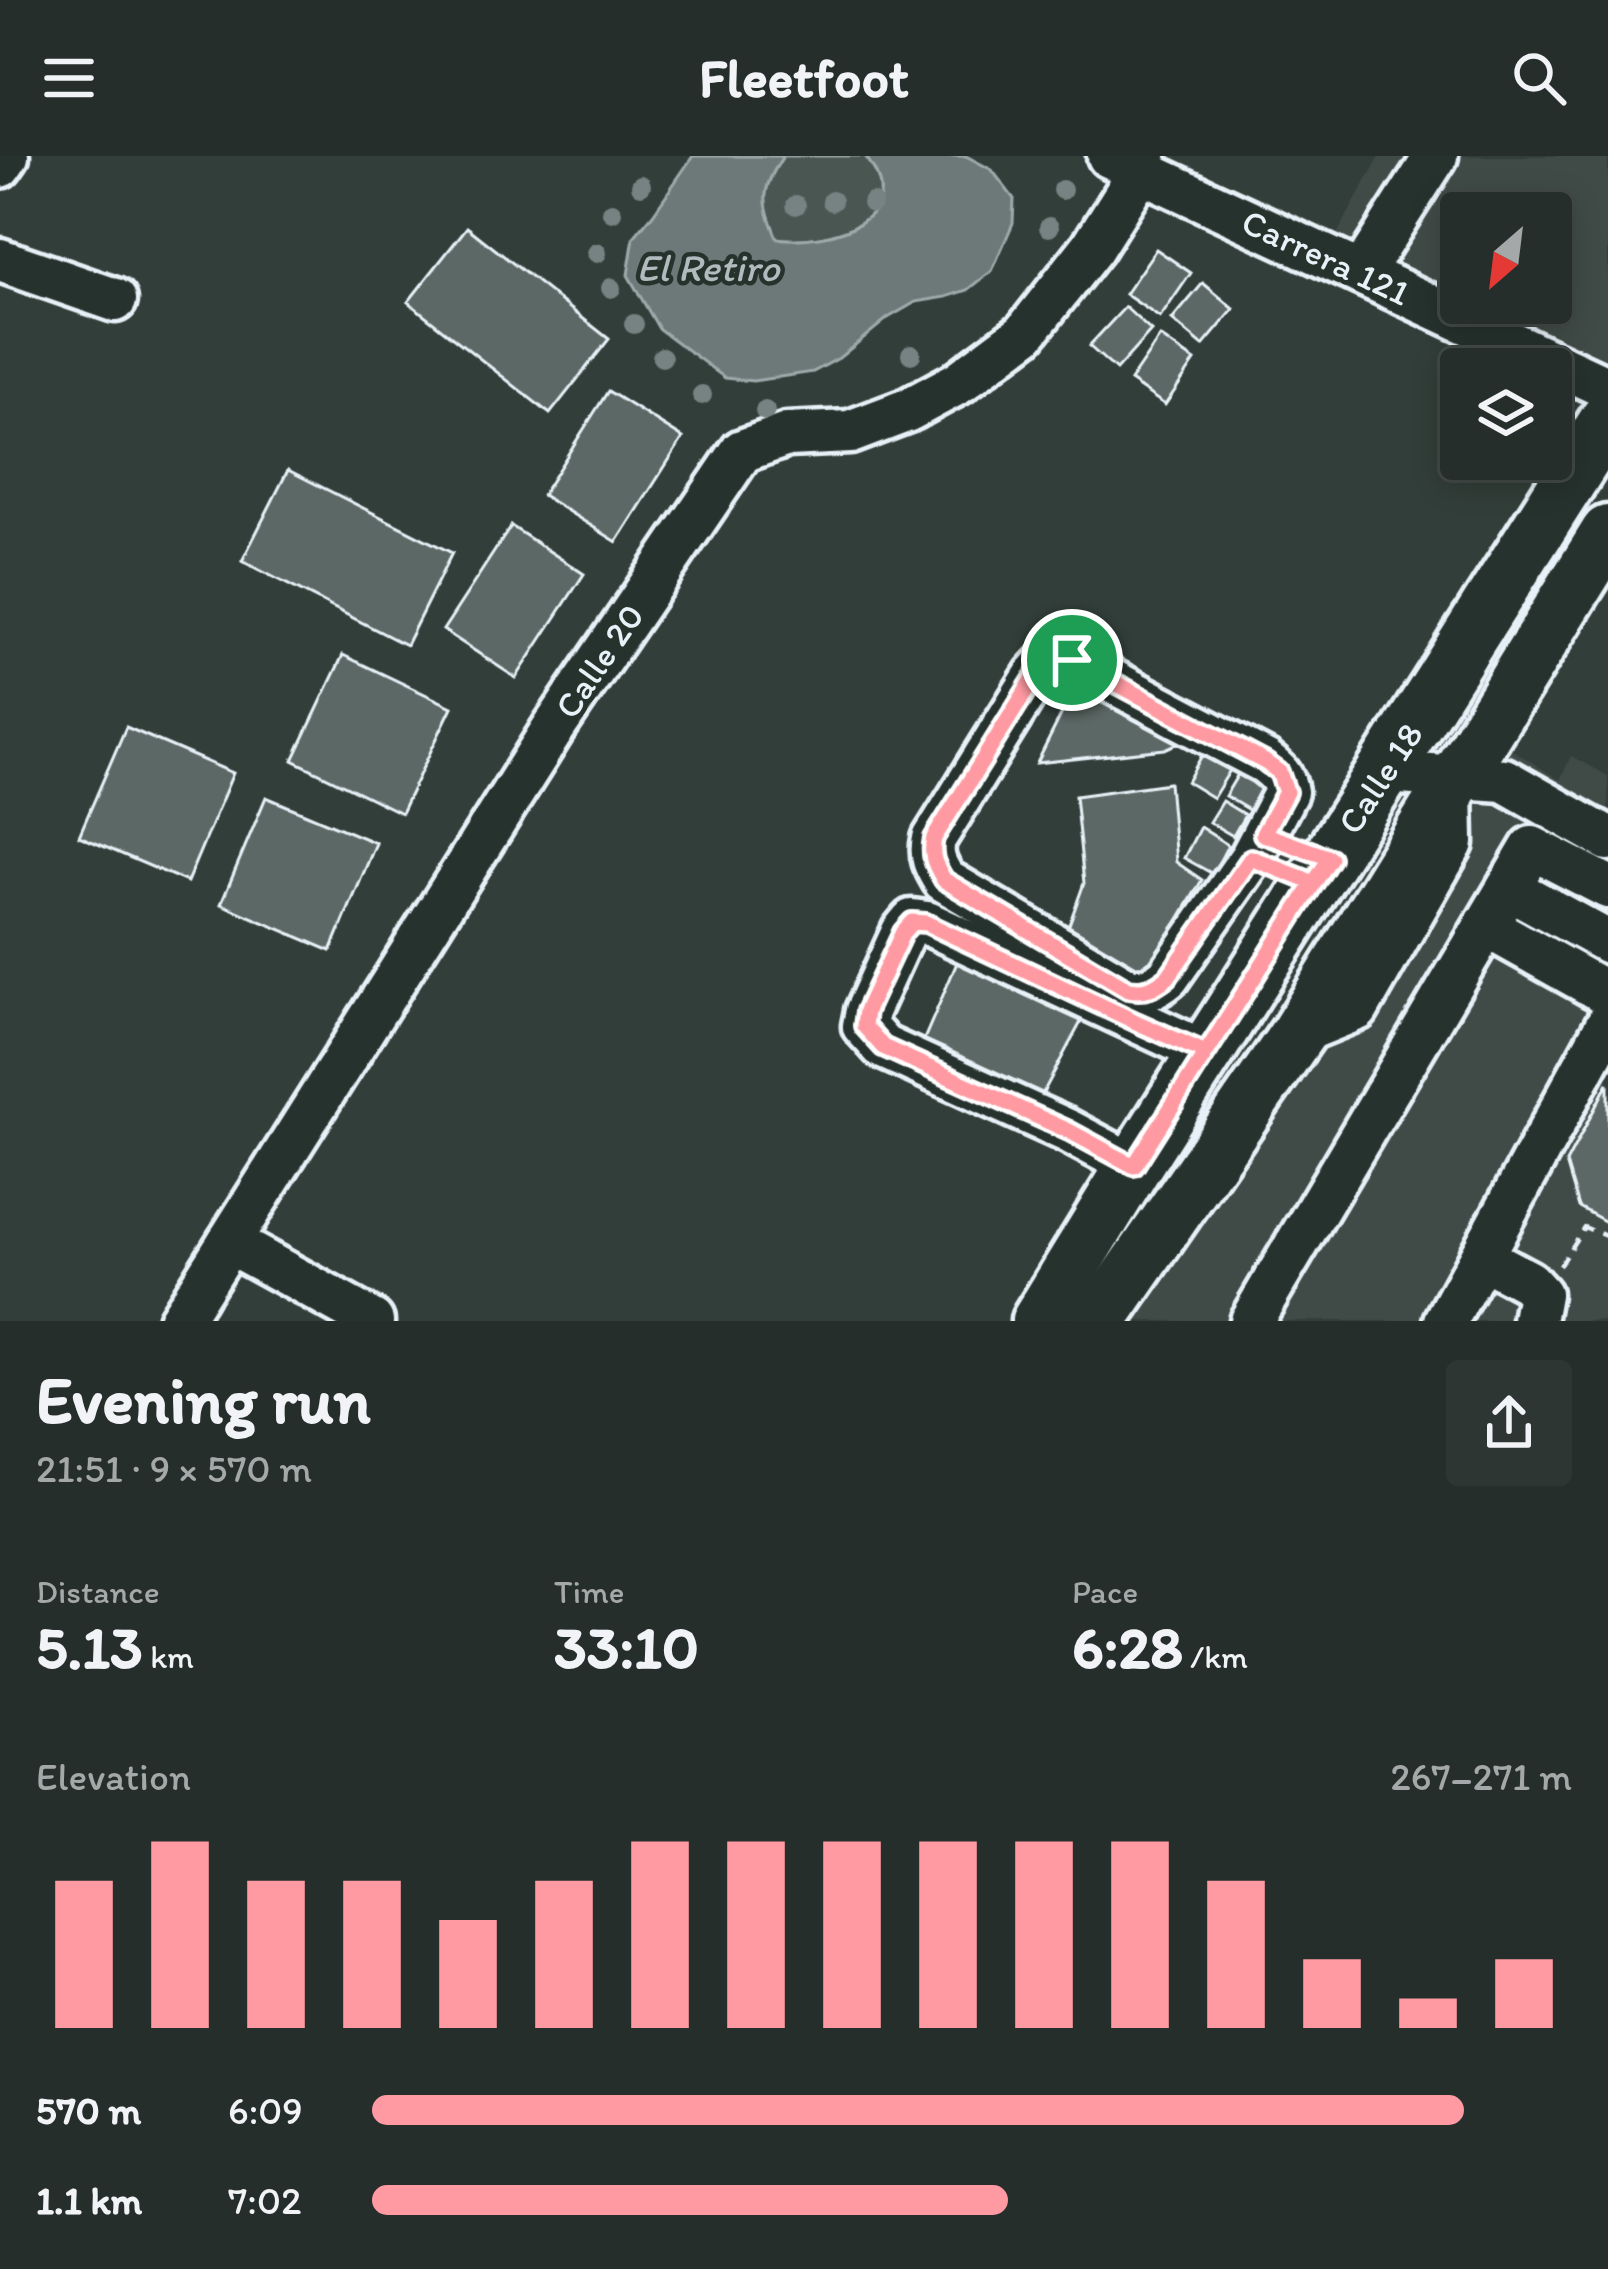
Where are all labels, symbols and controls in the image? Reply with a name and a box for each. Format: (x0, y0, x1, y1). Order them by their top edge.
icon: menu (36, 45, 102, 111)
icon: search (1506, 45, 1572, 111)
text: Fleetfoot (699, 46, 909, 111)
north arrow (1440, 192, 1572, 324)
map controls (1440, 192, 1572, 480)
street label: Carrera 121 (1235, 199, 1417, 315)
water label: El Retiro (636, 244, 781, 291)
button: layers (1440, 348, 1572, 480)
street label: Calle 20 (545, 596, 653, 726)
pin (1021, 609, 1123, 711)
icon: arrive (1039, 627, 1105, 693)
street label: Calle 18 (1328, 714, 1432, 842)
text: Evening run (36, 1360, 371, 1440)
button: share (1446, 1360, 1572, 1486)
text: 21:51 · 9 × 570 m (36, 1445, 312, 1492)
text: Distance (36, 1572, 160, 1611)
text: Time (554, 1572, 624, 1611)
text: Pace (1072, 1572, 1138, 1611)
text: 5.13 (36, 1611, 143, 1683)
text: 33:10 (554, 1611, 699, 1683)
text: 6:28 (1072, 1611, 1183, 1683)
text: km (143, 1637, 194, 1676)
text: /km (1183, 1637, 1248, 1676)
text: Elevation (36, 1753, 191, 1800)
text: 267–271 m (1390, 1753, 1572, 1800)
text: 570 m (36, 2087, 141, 2134)
text: 6:09 (228, 2087, 303, 2134)
text: 1.1 km (36, 2177, 142, 2224)
text: 7:02 (228, 2177, 301, 2224)

